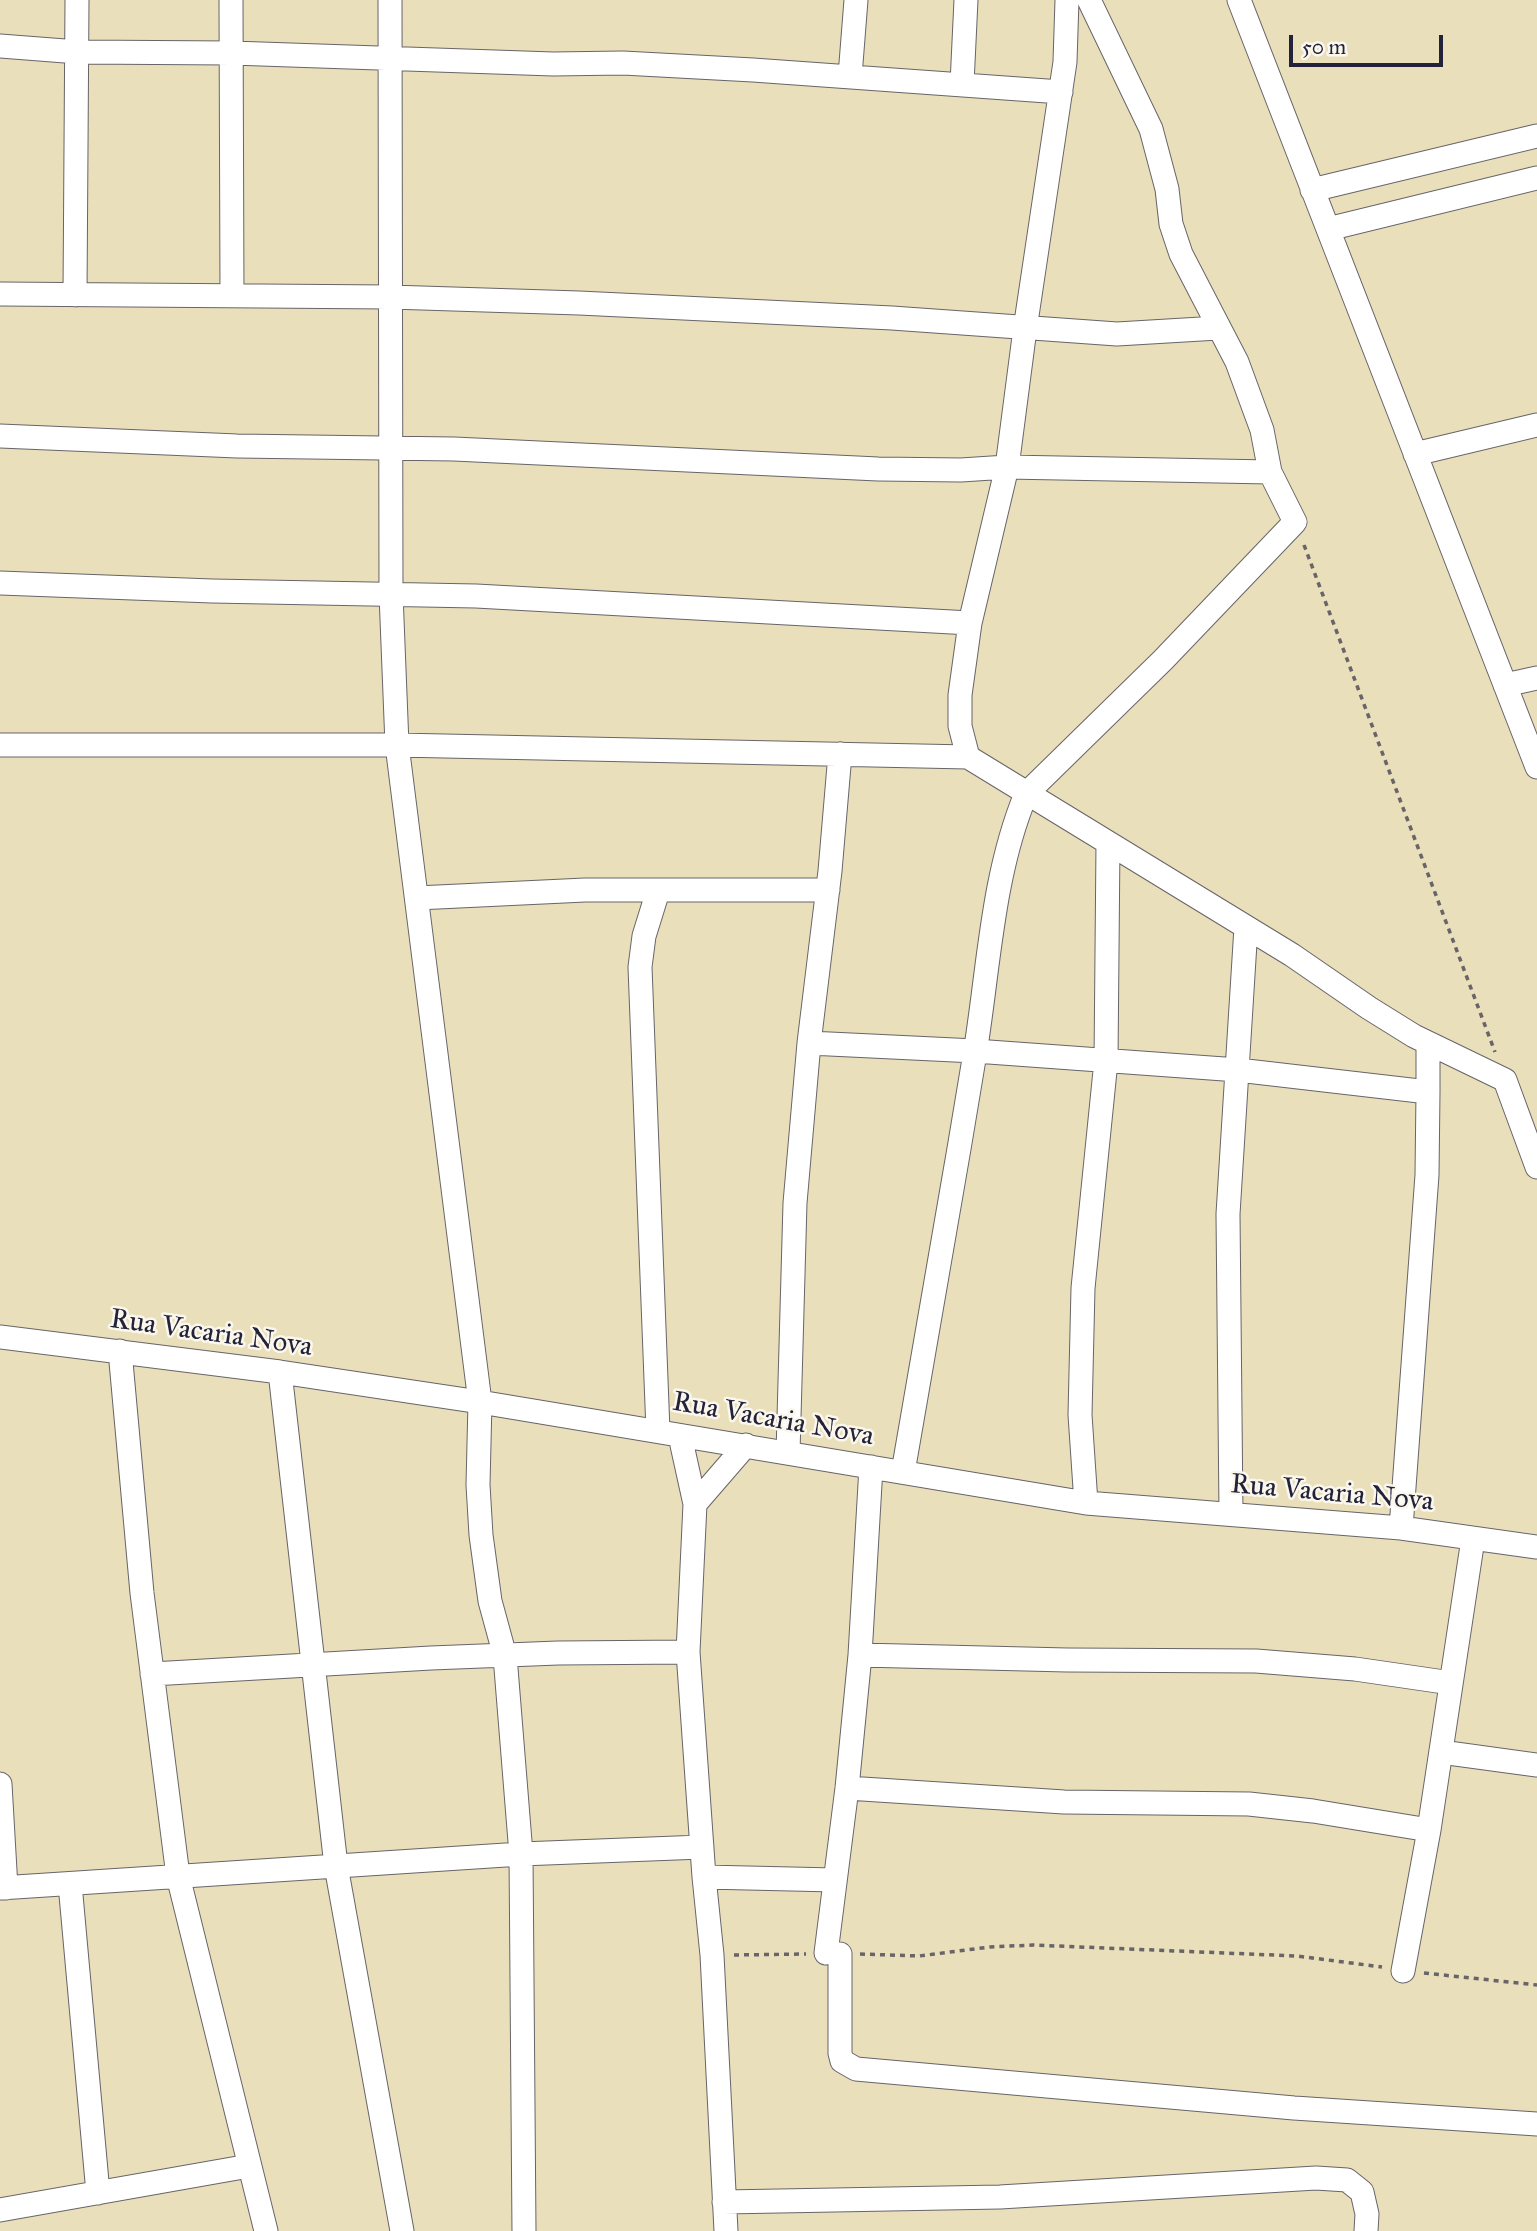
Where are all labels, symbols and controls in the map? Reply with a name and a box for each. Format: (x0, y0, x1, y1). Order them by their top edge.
scale bar (1292, 21, 1446, 65)
text: 50 m (1302, 34, 1346, 60)
street label: Rua Vacaria Nova (108, 1303, 314, 1365)
street label: Rua Vacaria Nova (670, 1386, 876, 1454)
street label: Rua Vacaria Nova (1229, 1468, 1435, 1520)

